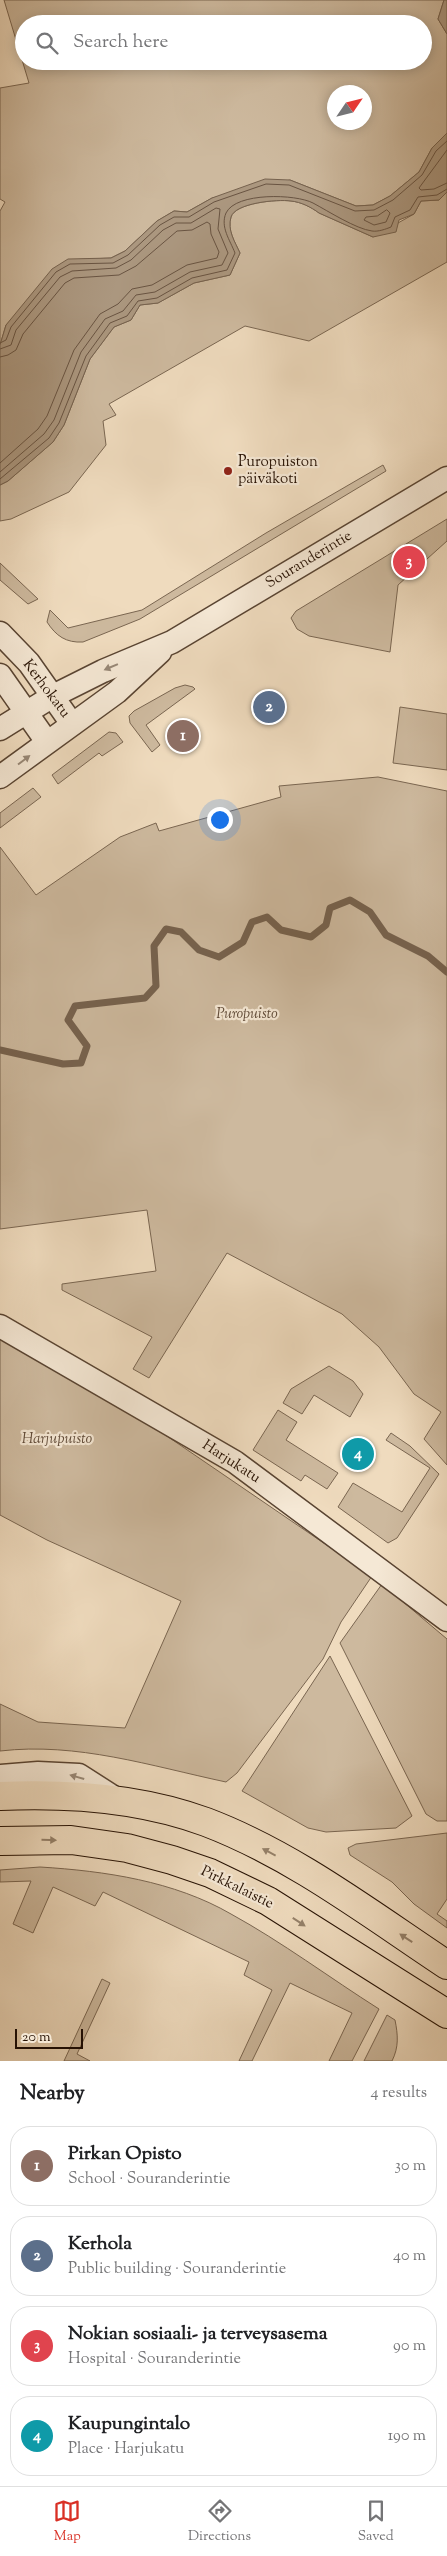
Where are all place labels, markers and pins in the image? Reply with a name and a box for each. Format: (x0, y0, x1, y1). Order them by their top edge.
place label: Puropuiston päiväkoti (238, 452, 318, 490)
marker: Puropuiston päiväkoti (222, 465, 234, 477)
pin: 3 (393, 543, 425, 581)
pin: 2 (253, 688, 285, 726)
pin: 1 (167, 717, 199, 755)
pin: 4 (342, 1435, 374, 1473)

